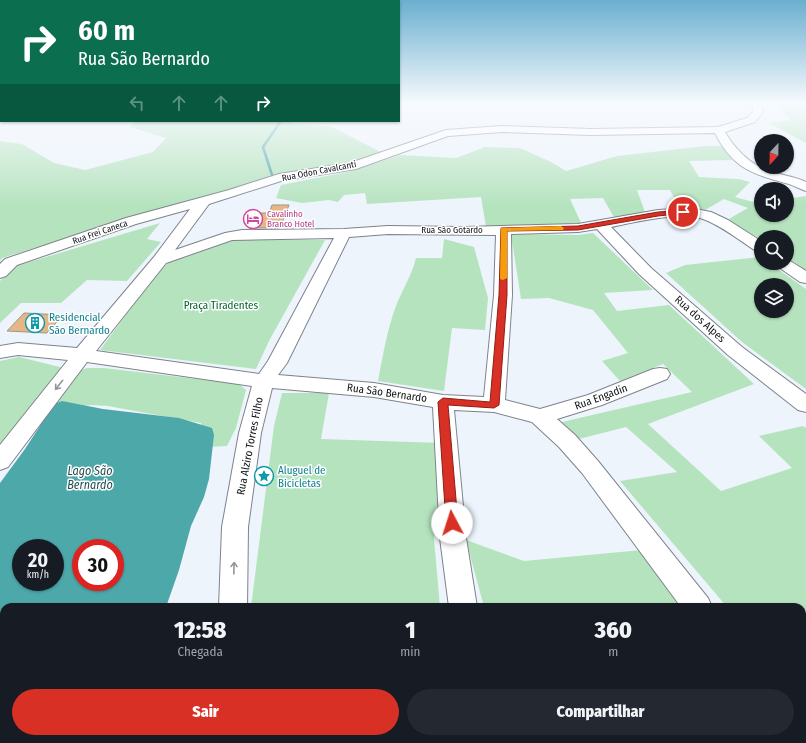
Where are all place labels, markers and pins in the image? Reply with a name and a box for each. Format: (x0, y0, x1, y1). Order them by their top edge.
pin (666, 195, 700, 229)
hotel icon: Cavalinho Branco Hotel (242, 208, 264, 230)
place label: Cavalinho Branco Hotel (267, 209, 315, 229)
place label: Residencial São Bernardo (49, 311, 110, 337)
building icon: Residencial São Bernardo (24, 312, 46, 334)
place label: Aluguel de Bicicletas (278, 464, 326, 490)
place icon: Aluguel de Bicicletas (253, 465, 275, 487)

